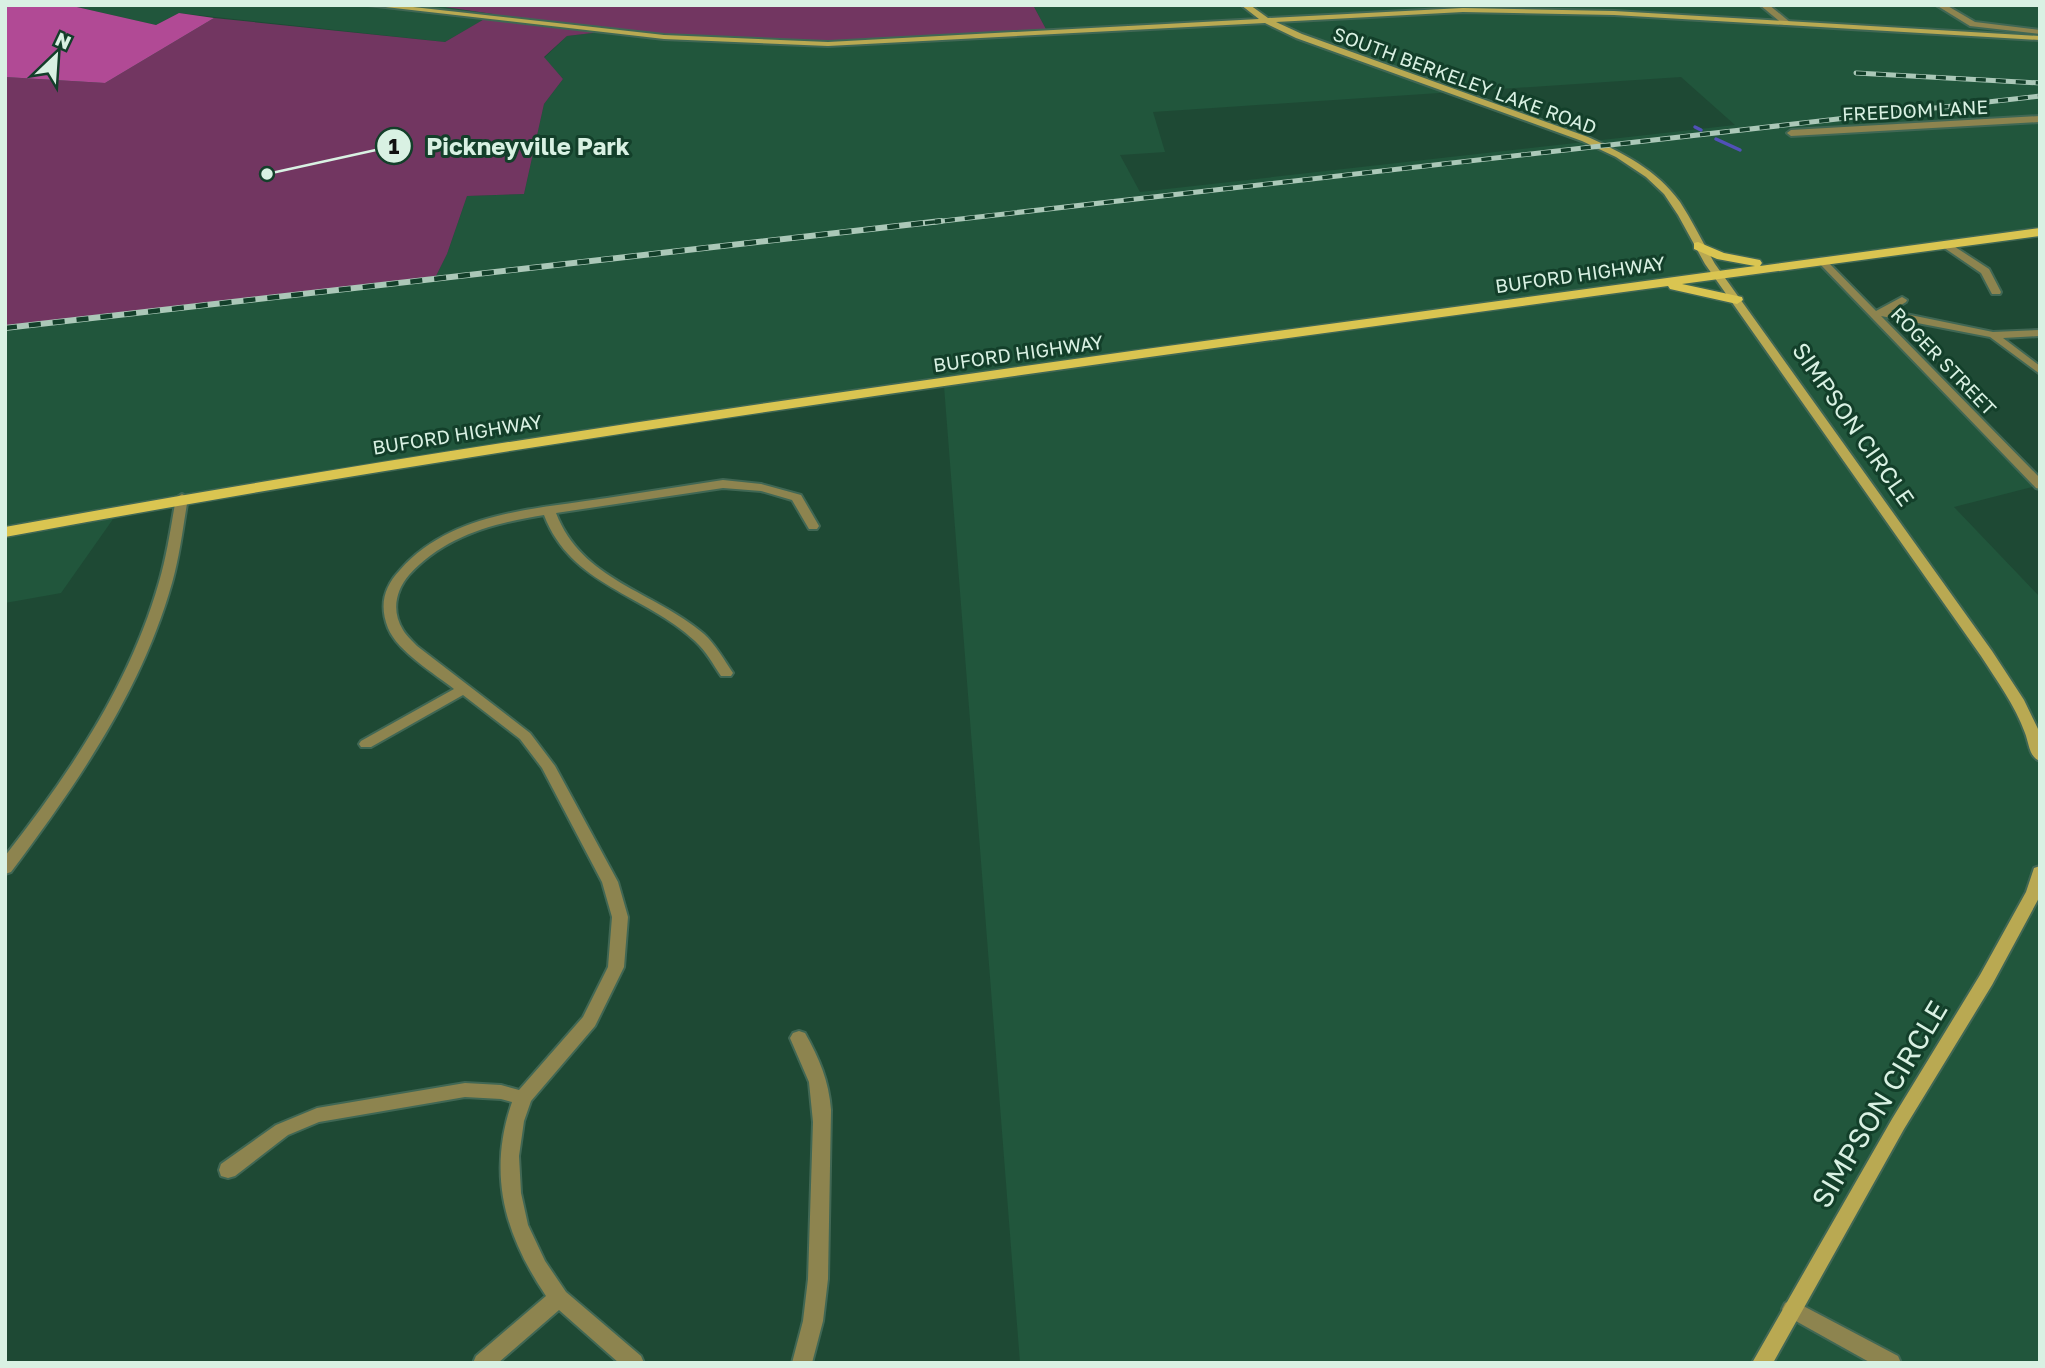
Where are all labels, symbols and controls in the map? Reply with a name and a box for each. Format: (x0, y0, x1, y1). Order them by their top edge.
north arrow (21, 21, 91, 91)
street label: SOUTH BERKELEY LAKE ROAD (1330, 22, 1600, 138)
text: N (52, 27, 75, 54)
street label: FREEDOM LANE (1841, 95, 1989, 125)
callout: Pickneyville Park (377, 124, 643, 169)
text: Pickneyville Park (426, 131, 630, 160)
text: 1 (389, 133, 400, 159)
street label: BUFORD HIGHWAY (1494, 251, 1666, 297)
street label: ROGER STREET (1887, 302, 2002, 420)
street label: BUFORD HIGHWAY (932, 330, 1104, 376)
street label: SIMPSON CIRCLE (1787, 337, 1921, 511)
street label: BUFORD HIGHWAY (371, 409, 543, 459)
street label: SIMPSON CIRCLE (1804, 995, 1954, 1213)

